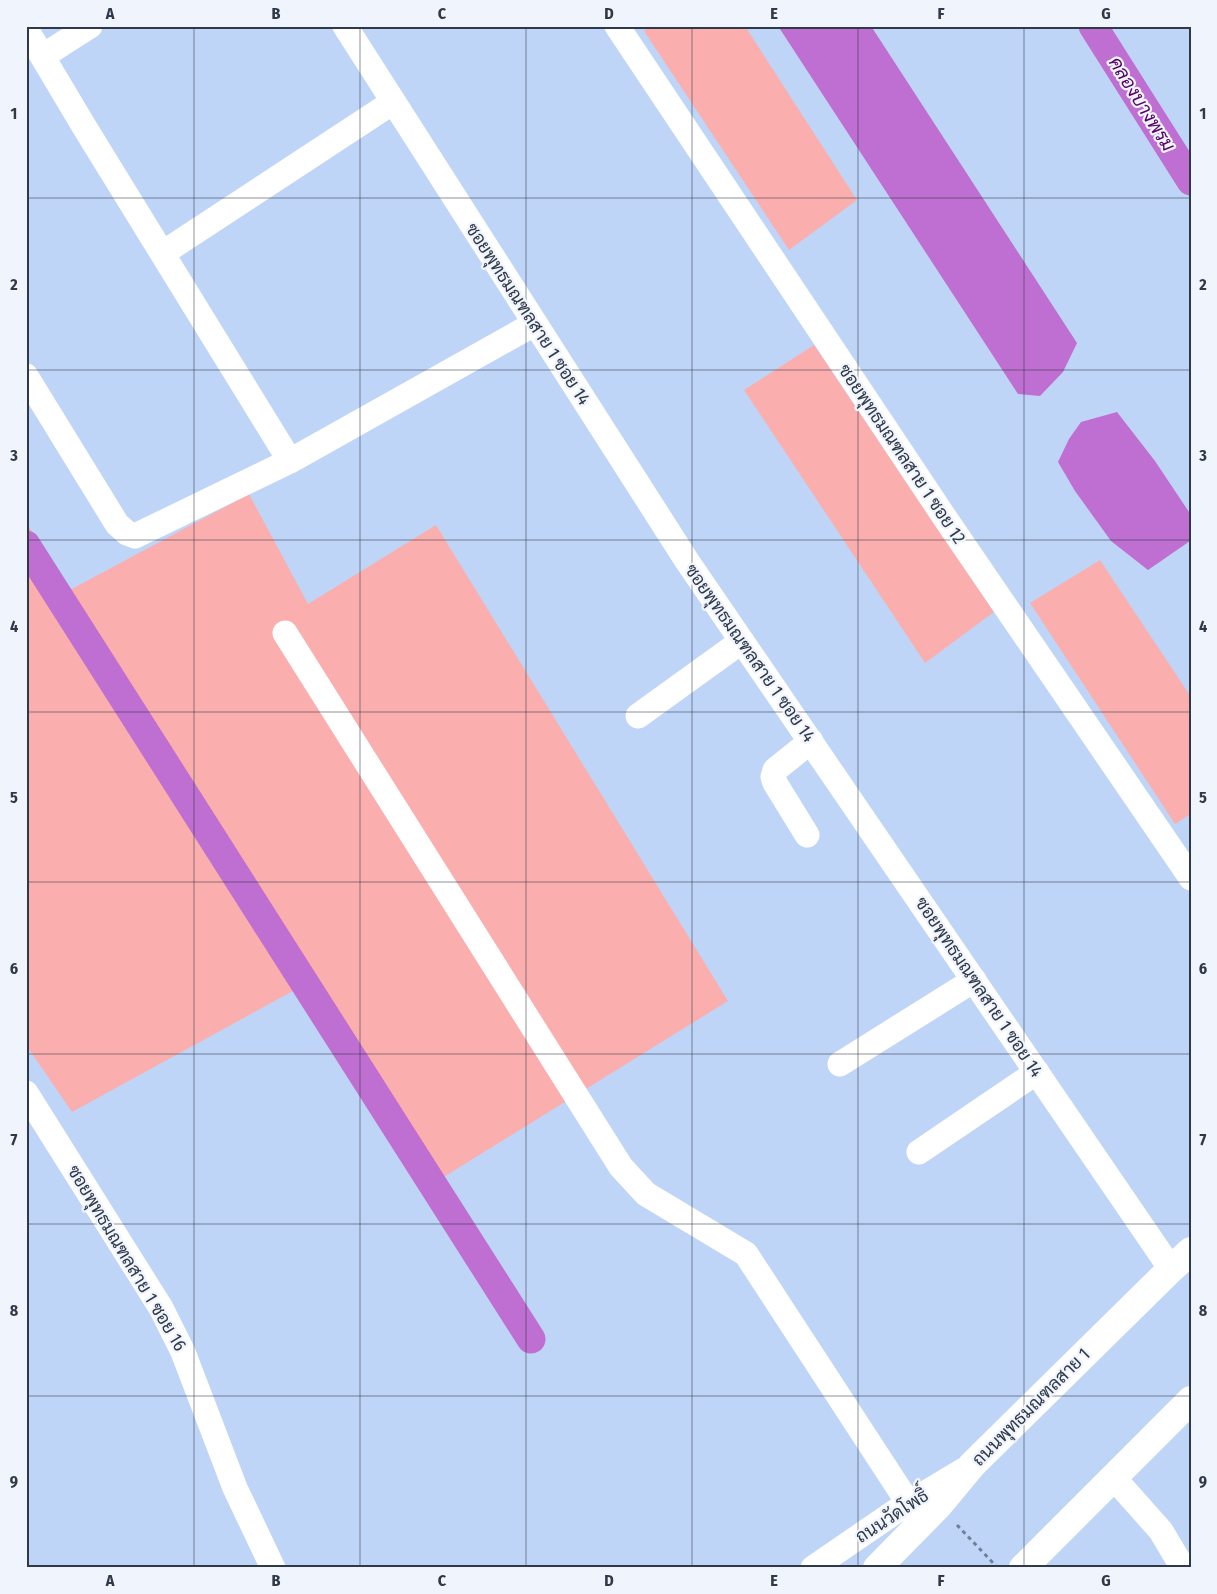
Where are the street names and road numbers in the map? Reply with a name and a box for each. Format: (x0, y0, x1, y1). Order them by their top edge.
street label: ซอยพุทธมณฑลสาย 1 ซอย 14 (460, 219, 595, 410)
street label: ซอยพุทธมณฑลสาย 1 ซอย 12 (833, 360, 970, 549)
street label: ซอยพุทธมณฑลสาย 1 ซอย 14 (679, 560, 820, 747)
street label: ซอยพุทธมณฑลสาย 1 ซอย 14 (910, 893, 1048, 1082)
street label: ซอยพุทธมณฑลสาย 1 ซอย 16 (62, 1161, 191, 1355)
street label: ถนนพุทธมณฑลสาย 1 (967, 1343, 1095, 1471)
street label: ถนนวัดโพธิ์ (848, 1480, 933, 1548)

